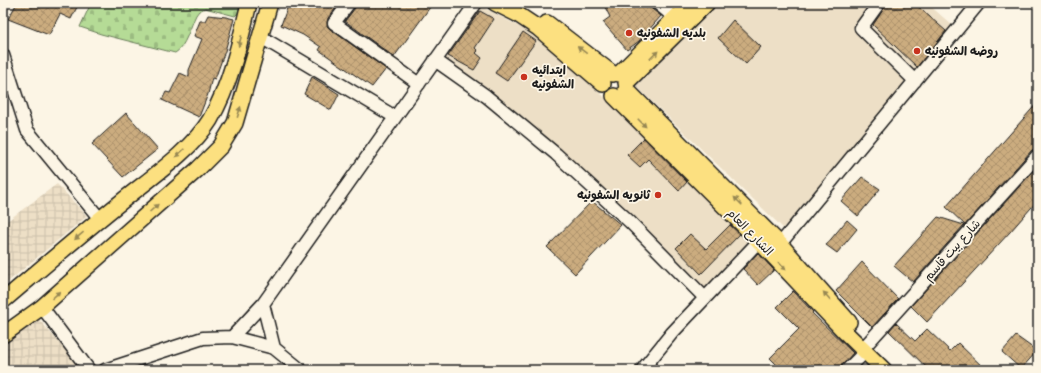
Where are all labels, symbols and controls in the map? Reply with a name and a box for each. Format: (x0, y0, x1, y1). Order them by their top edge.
place label: بلديه الشفونيه (637, 22, 706, 44)
marker: بلديه الشفونيه (624, 28, 634, 38)
one-way arrow (237, 35, 243, 47)
place label: روضه الشفونيه (925, 40, 998, 62)
one-way arrow (576, 46, 587, 54)
marker: روضه الشفونيه (912, 46, 922, 56)
one-way arrow (649, 50, 659, 60)
place label: ايتدائيه الشفونيه (532, 59, 574, 95)
marker: ايتدائيه الشفونيه (519, 72, 529, 82)
one-way arrow (236, 106, 242, 118)
one-way arrow (637, 118, 647, 128)
one-way arrow (175, 149, 185, 158)
place label: ثانويه الشفونيه (577, 184, 652, 206)
marker: ثانويه الشفونيه (653, 190, 663, 200)
one-way arrow (733, 197, 743, 206)
street label: الشارع العام (721, 203, 779, 261)
one-way arrow (148, 204, 159, 213)
street label: شارع بيت قاسم (918, 214, 986, 286)
one-way arrow (75, 231, 84, 240)
one-way arrow (778, 260, 787, 271)
one-way arrow (51, 290, 62, 299)
one-way arrow (822, 291, 831, 302)

